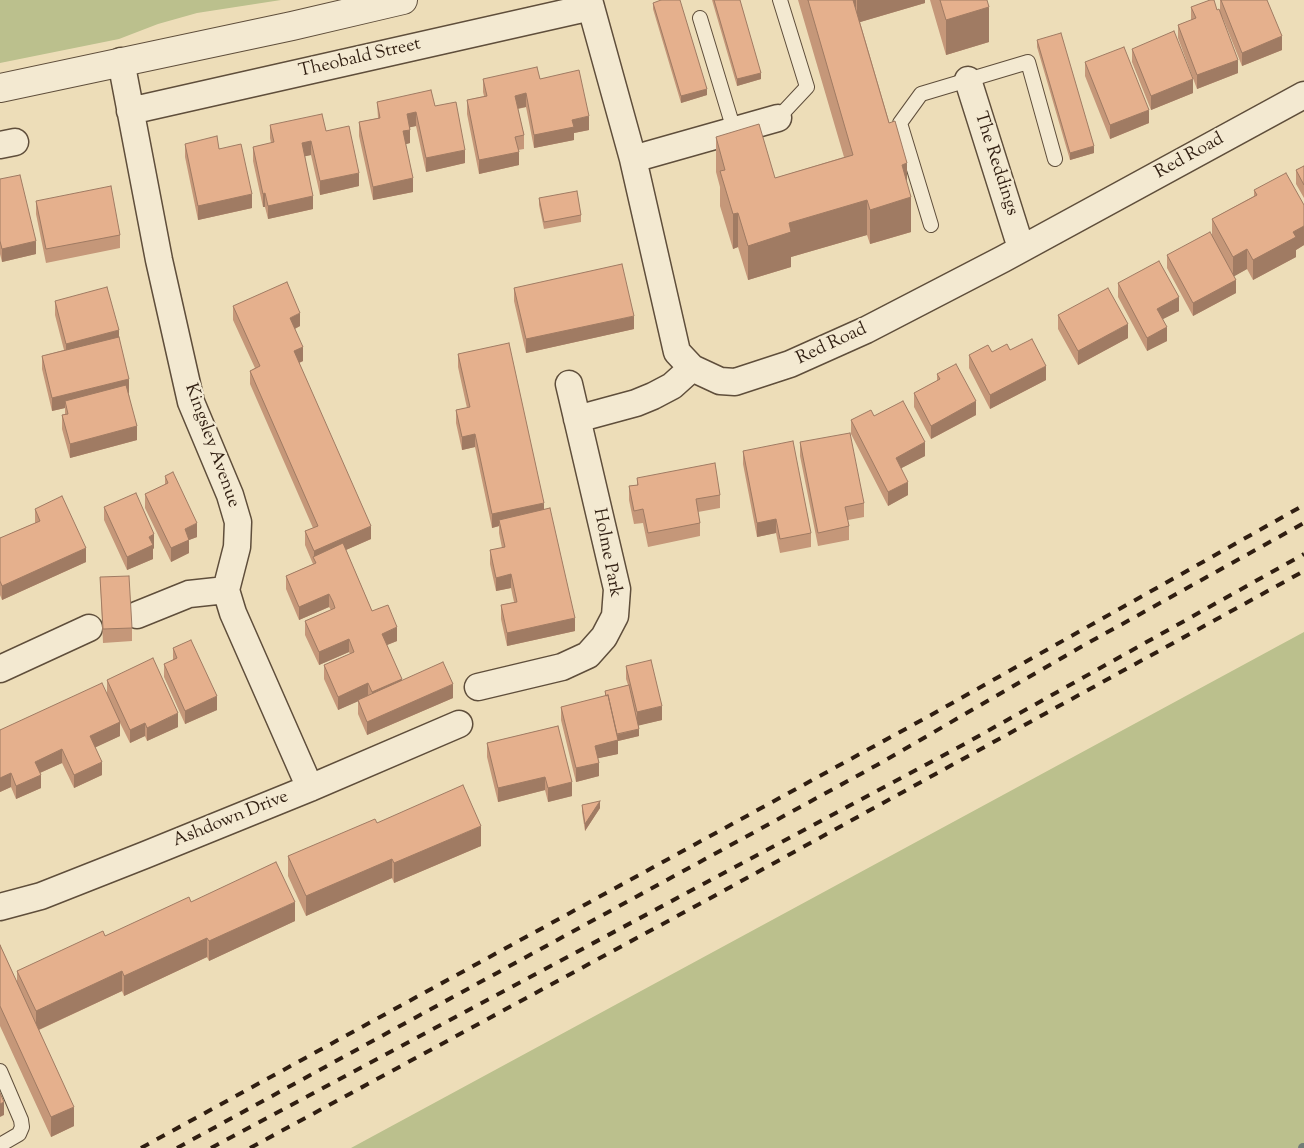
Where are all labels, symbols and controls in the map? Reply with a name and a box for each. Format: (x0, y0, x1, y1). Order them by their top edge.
street label: Theobald Street (297, 34, 423, 84)
street label: The Reddings (968, 109, 1022, 219)
street label: Red Road (1152, 129, 1228, 185)
street label: Red Road (793, 319, 871, 371)
street label: Kingsley Avenue (179, 381, 243, 511)
street label: Holme Park (587, 507, 625, 599)
street label: Ashdown Drive (170, 787, 292, 853)

